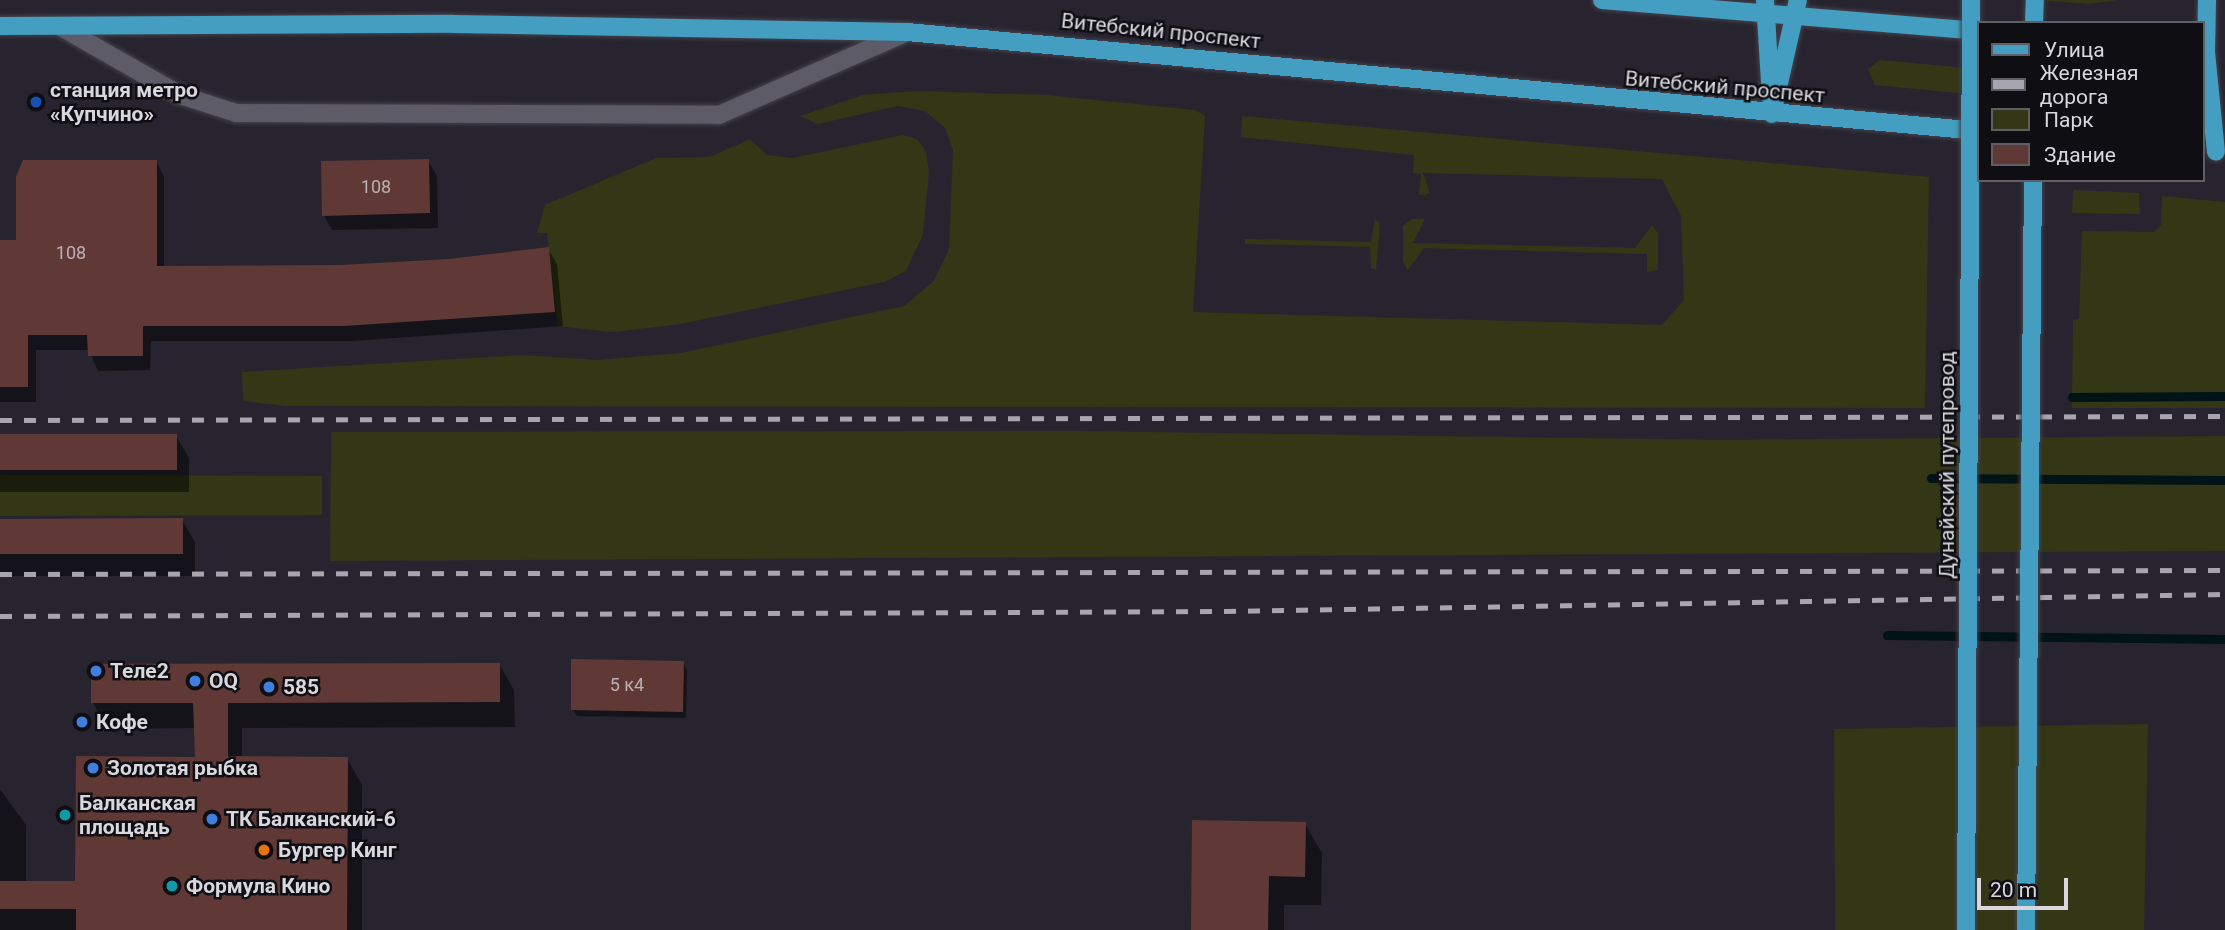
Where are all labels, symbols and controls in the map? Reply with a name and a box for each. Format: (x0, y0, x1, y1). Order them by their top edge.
street label: Витебский проспект (1060, 8, 1262, 54)
legend (1976, 21, 2204, 182)
text: Улица (2044, 38, 2105, 62)
text: Железная дорога (2040, 61, 2139, 109)
street label: Витебский проспект (1624, 66, 1826, 108)
place label: станция метро «Купчино» (50, 77, 198, 127)
marker: станция метро «Купчино» (28, 94, 44, 110)
text: Парк (2044, 108, 2094, 132)
text: Здание (2044, 143, 2116, 167)
house number: 108 (361, 176, 391, 198)
house number: 108 (56, 242, 86, 264)
street label: Дунайский путепровод (1934, 351, 1960, 579)
place label: Теле2 (110, 658, 169, 684)
marker: Теле2 (88, 663, 104, 679)
place label: OQ (209, 668, 238, 694)
marker: OQ (187, 673, 203, 689)
place label: 585 (283, 674, 319, 700)
house number: 5 к4 (610, 674, 644, 696)
marker: 585 (261, 679, 277, 695)
place label: Кофе (96, 709, 148, 735)
marker: Кофе (74, 714, 90, 730)
place label: Золотая рыбка (107, 755, 258, 781)
marker: Золотая рыбка (85, 760, 101, 776)
place label: Балканская площадь (79, 790, 196, 840)
place label: ТК Балканский-6 (226, 806, 396, 832)
marker: Балканская площадь (57, 807, 73, 823)
marker: ТК Балканский-6 (204, 811, 220, 827)
place label: Бургер Кинг (278, 837, 397, 863)
marker: Бургер Кинг (256, 842, 272, 858)
scale bar (1980, 864, 2071, 908)
place label: Формула Кино (186, 873, 330, 899)
marker: Формула Кино (164, 878, 180, 894)
text: 20 m (1990, 878, 2037, 902)

